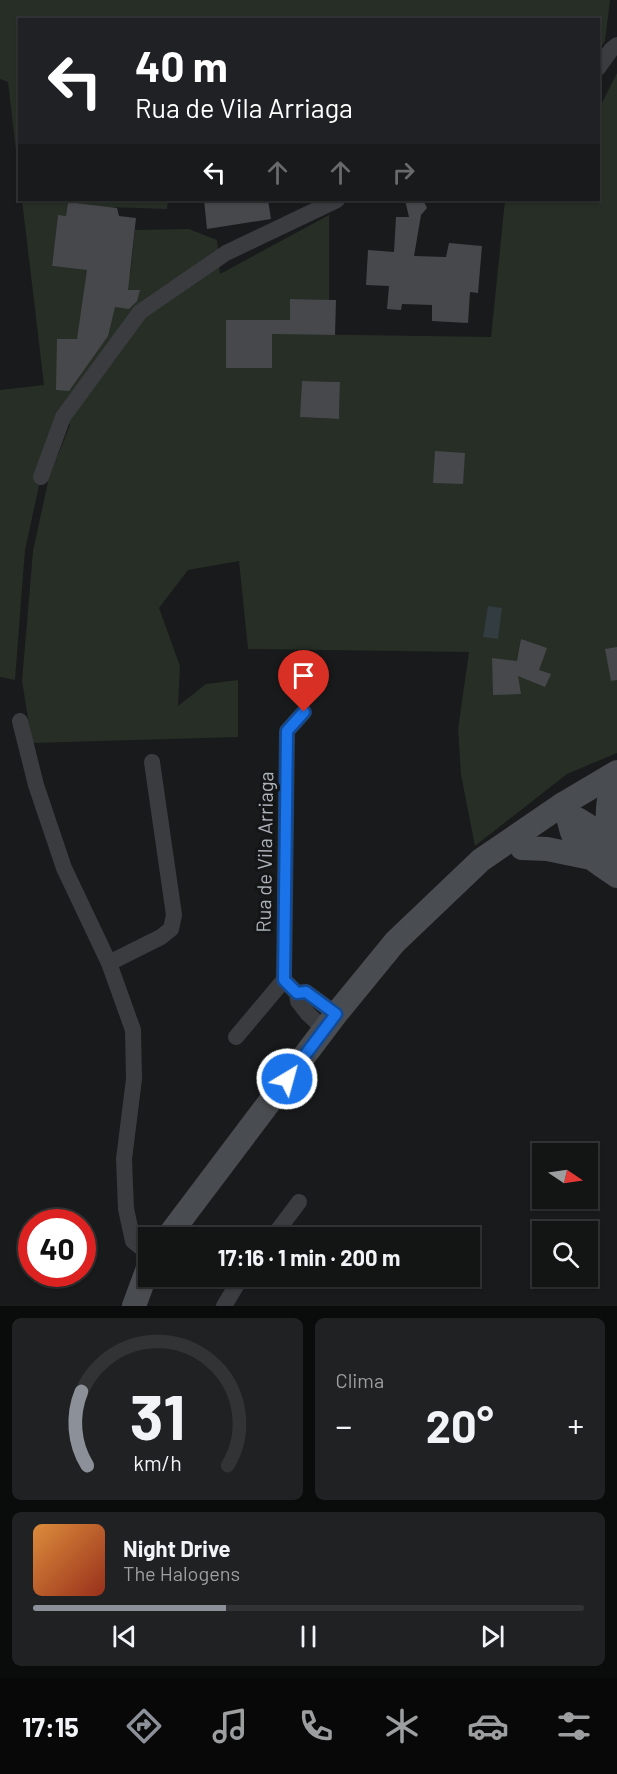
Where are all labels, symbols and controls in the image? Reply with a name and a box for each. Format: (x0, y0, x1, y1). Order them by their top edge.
text: 40 m (135, 40, 228, 90)
icon: left (36, 42, 114, 120)
text: Rua de Vila Arriaga (135, 91, 353, 123)
icon: left (198, 156, 231, 189)
icon: ahead (261, 156, 294, 189)
icon: ahead (324, 156, 357, 189)
icon: right (387, 156, 420, 189)
pin (278, 650, 329, 712)
icon: arrive (287, 659, 320, 692)
street label: Rua de Vila Arriaga (251, 771, 277, 933)
position arrow (255, 1047, 319, 1111)
north arrow (532, 1143, 598, 1209)
map controls (532, 1143, 598, 1287)
speed limit sign: 40 (18, 1209, 96, 1287)
button: search (532, 1221, 598, 1287)
text: 17:16 · 1 min · 200 m (218, 1244, 400, 1270)
text: Clima (336, 1368, 384, 1392)
text: 31 (129, 1378, 185, 1452)
text: 20° (426, 1398, 494, 1452)
text: − (336, 1405, 352, 1445)
text: + (568, 1405, 584, 1445)
text: km/h (133, 1450, 182, 1475)
text: Night Drive (123, 1535, 231, 1561)
text: The Halogens (123, 1561, 240, 1585)
icon: previous (108, 1620, 141, 1653)
icon: pause (292, 1620, 325, 1653)
icon: next (476, 1620, 509, 1653)
icon: directions (123, 1705, 165, 1747)
icon: music (209, 1705, 251, 1747)
icon: phone (295, 1705, 337, 1747)
icon: climate (381, 1705, 423, 1747)
icon: car (467, 1705, 509, 1747)
icon: filters (553, 1705, 595, 1747)
text: 17:15 (22, 1710, 79, 1742)

